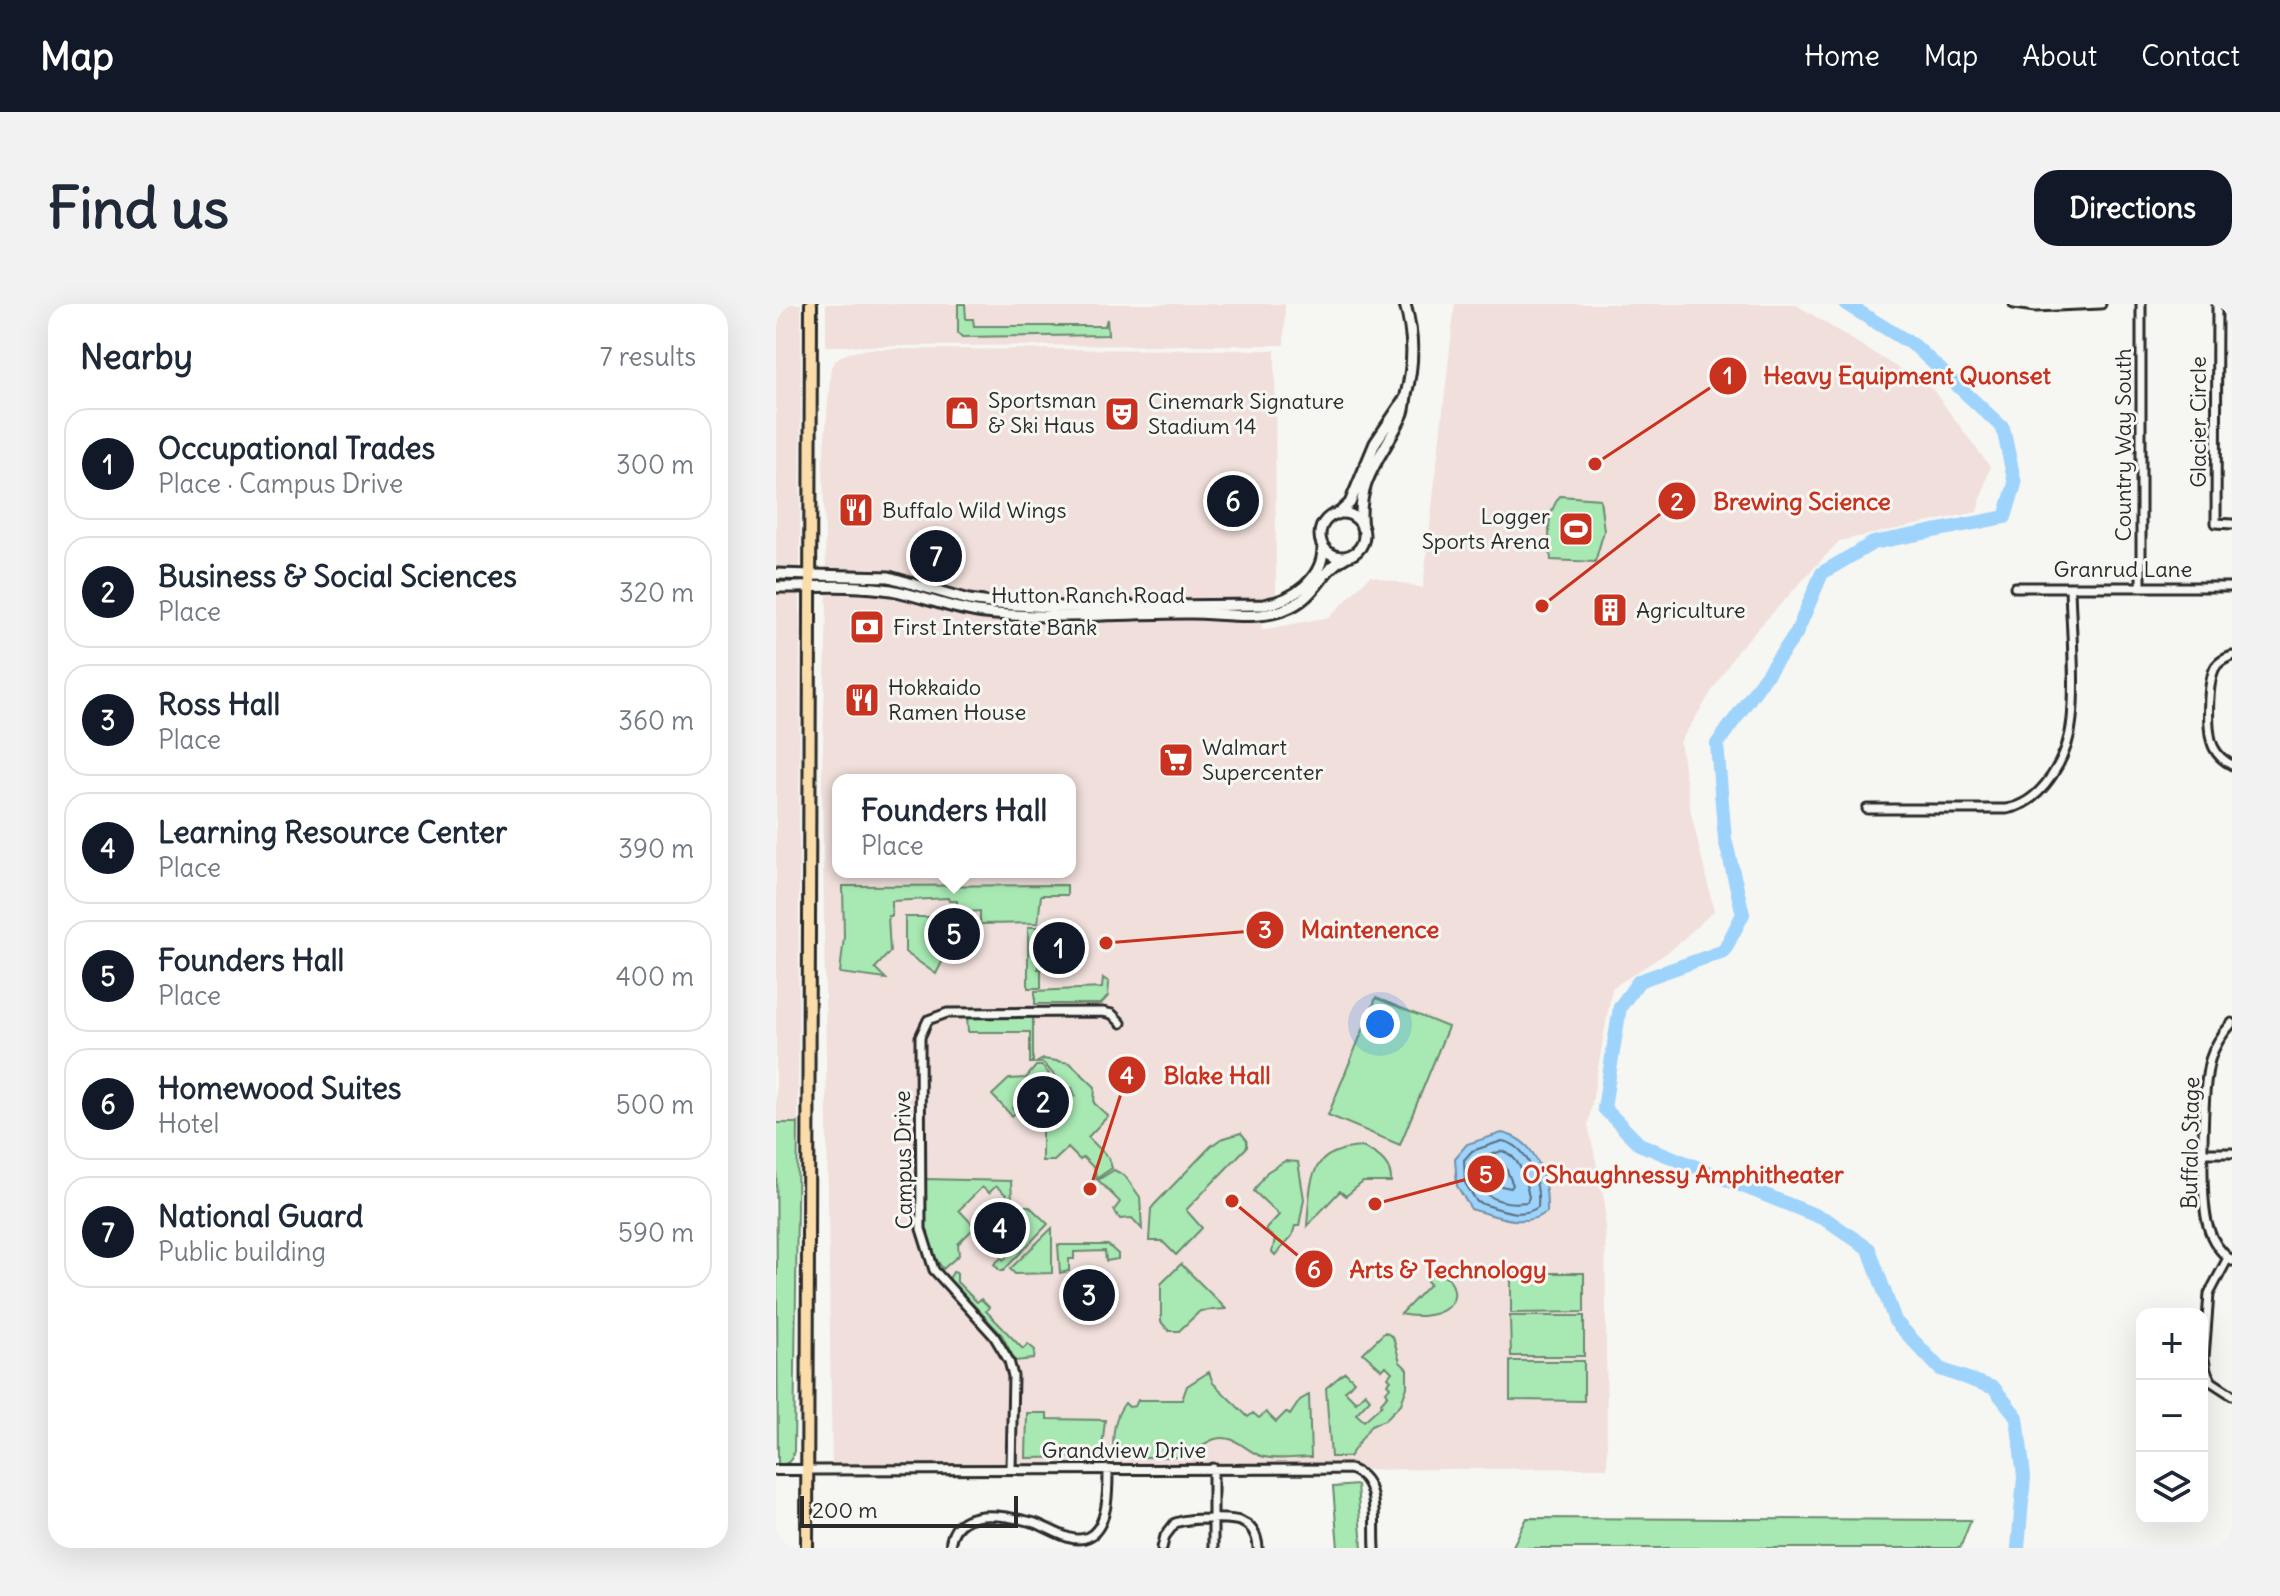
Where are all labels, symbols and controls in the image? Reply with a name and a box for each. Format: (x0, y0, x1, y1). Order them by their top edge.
text: Map (40, 33, 114, 80)
text: Home (1804, 38, 1880, 74)
text: Map (1924, 38, 1978, 74)
text: About (2022, 38, 2097, 74)
text: Contact (2141, 38, 2240, 74)
button: Directions (2034, 170, 2232, 246)
text: Find us (48, 173, 229, 243)
text: Nearby (80, 335, 193, 378)
text: 7 results (600, 340, 696, 373)
street label: Country Way South (2109, 348, 2137, 542)
callout: Heavy Equipment Quonset (1708, 352, 2067, 400)
street label: Glacier Circle (2184, 356, 2212, 488)
text: 1 (1723, 360, 1733, 390)
text: Heavy Equipment Quonset (1763, 360, 2052, 390)
place label: Sportsman & Ski Haus (988, 386, 1096, 439)
place label: Cinemark Signature Stadium 14 (1148, 387, 1344, 440)
shop icon: Sportsman & Ski Haus (943, 394, 981, 432)
theatre icon: Cinemark Signature Stadium 14 (1103, 395, 1141, 433)
text: Occupational Trades (158, 429, 435, 467)
text: 1 (103, 448, 113, 481)
text: 300 m (616, 448, 694, 481)
text: Place · Campus Drive (158, 467, 403, 500)
pin: 6 (1207, 471, 1259, 531)
callout: Brewing Science (1657, 477, 1907, 525)
text: 2 (1670, 486, 1684, 516)
text: Brewing Science (1713, 486, 1891, 516)
restaurant icon: Buffalo Wild Wings (837, 491, 875, 529)
place label: Buffalo Wild Wings (882, 496, 1066, 524)
place label: Logger Sports Arena (1422, 502, 1550, 555)
sports icon: Logger Sports Arena (1557, 510, 1595, 548)
pin: 7 (910, 526, 962, 586)
street label: Granrud Lane (2054, 555, 2192, 583)
text: Business & Social Sciences (158, 557, 517, 595)
text: 2 (101, 576, 115, 609)
text: 320 m (619, 576, 694, 609)
street label: Hutton Ranch Road (991, 581, 1185, 609)
building icon: Agriculture (1591, 591, 1629, 629)
text: Place (158, 595, 221, 628)
place label: Agriculture (1636, 596, 1746, 624)
bank icon: First Interstate Bank (848, 608, 886, 646)
place label: First Interstate Bank (893, 613, 1097, 641)
place label: Hokkaido Ramen House (888, 673, 1026, 726)
restaurant icon: Hokkaido Ramen House (843, 681, 881, 719)
text: Ross Hall (158, 685, 280, 723)
text: 3 (101, 704, 115, 737)
text: 360 m (618, 704, 694, 737)
text: Place (158, 723, 221, 756)
place label: Walmart Supercenter (1202, 733, 1323, 786)
supermarket icon: Walmart Supercenter (1157, 741, 1195, 779)
popup (832, 774, 1076, 878)
text: Founders Hall (861, 791, 1047, 829)
text: Learning Resource Center (158, 813, 507, 851)
text: Place (861, 829, 924, 862)
text: 4 (100, 832, 116, 865)
text: 390 m (618, 832, 694, 865)
text: Place (158, 851, 221, 884)
pin: 5 (928, 904, 980, 964)
callout: Maintenence (1245, 906, 1455, 954)
text: 3 (1258, 914, 1272, 944)
text: Maintenence (1301, 914, 1439, 944)
pin: 1 (1033, 918, 1085, 978)
text: Founders Hall (158, 941, 344, 979)
text: 5 (101, 960, 115, 993)
text: 400 m (616, 960, 694, 993)
text: Place (158, 979, 221, 1012)
your location (1360, 1004, 1400, 1044)
callout: Blake Hall (1107, 1051, 1287, 1099)
text: 4 (1120, 1060, 1134, 1090)
text: Blake Hall (1163, 1060, 1271, 1090)
text: Homewood Suites (158, 1069, 401, 1107)
pin: 2 (1017, 1072, 1069, 1132)
street label: Buffalo Stage (2175, 1077, 2205, 1209)
text: 6 (100, 1088, 116, 1121)
text: 500 m (616, 1088, 694, 1121)
street label: Campus Drive (888, 1090, 918, 1230)
text: Hotel (158, 1107, 219, 1140)
callout: O'Shaughnessy Amphitheater (1466, 1150, 1860, 1198)
text: 5 (1479, 1159, 1493, 1189)
text: O'Shaughnessy Amphitheater (1522, 1159, 1844, 1189)
text: National Guard (158, 1197, 363, 1235)
pin: 4 (974, 1198, 1026, 1258)
text: 7 (102, 1216, 114, 1249)
text: 590 m (618, 1216, 694, 1249)
text: Public building (158, 1235, 326, 1268)
callout: Arts & Technology (1294, 1245, 1563, 1293)
text: 6 (1307, 1254, 1321, 1284)
text: Arts & Technology (1349, 1254, 1547, 1284)
pin: 3 (1063, 1265, 1115, 1325)
map controls (2136, 1308, 2208, 1524)
button: + (2136, 1308, 2208, 1380)
button: − (2136, 1380, 2208, 1452)
street label: Grandview Drive (1042, 1436, 1206, 1464)
button: layers (2136, 1452, 2208, 1524)
scale bar (800, 1492, 1018, 1528)
text: 200 m (812, 1496, 878, 1524)

